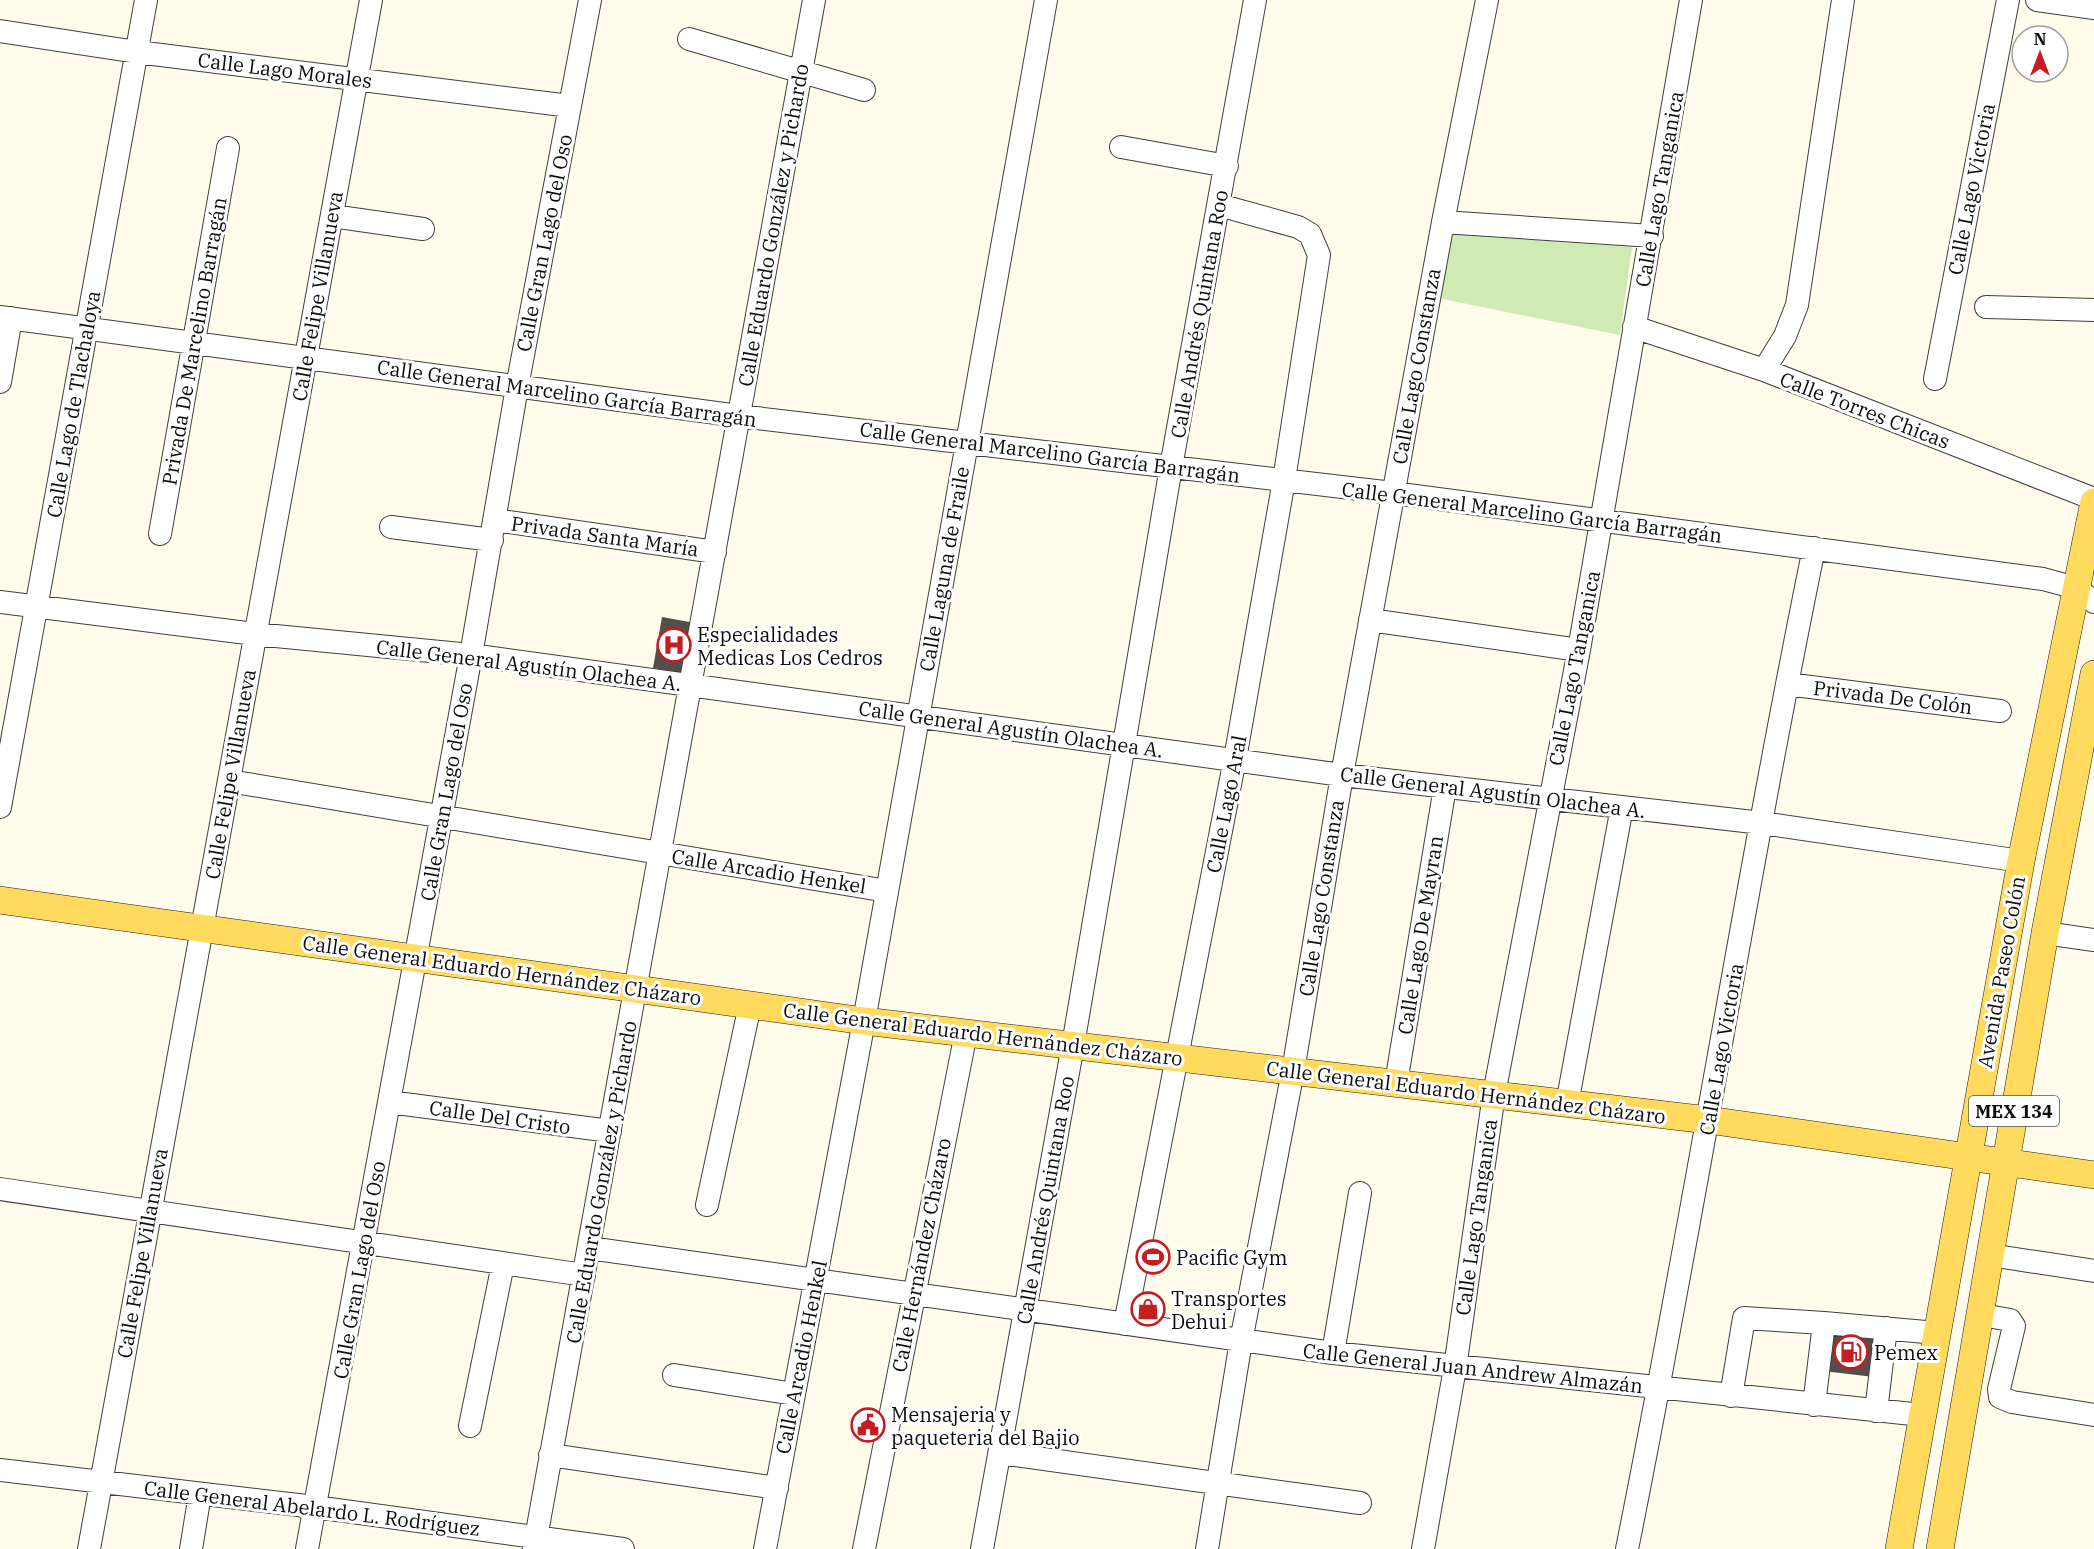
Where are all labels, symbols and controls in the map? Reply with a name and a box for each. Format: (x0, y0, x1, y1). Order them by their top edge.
north arrow (2010, 24, 2070, 84)
text: N (2034, 29, 2046, 49)
street label: Calle Lago Morales (196, 46, 374, 94)
street label: Calle Eduardo González y Pichardo (731, 62, 815, 388)
street label: Calle Lago Tanganica (1628, 89, 1690, 289)
street label: Calle Lago Victoria (1941, 101, 2001, 277)
street label: Calle Gran Lago del Oso (510, 132, 578, 354)
street label: Calle Andrés Quintana Roo (1164, 188, 1234, 440)
street label: Calle Felipe Villanueva (285, 189, 349, 403)
street label: Privada De Marcelino Barragán (155, 194, 233, 487)
street label: Calle Lago Constanza (1385, 266, 1447, 466)
street label: Calle Lago de Tlachaloya (40, 288, 106, 520)
street label: Calle General Marcelino García Barragán (375, 353, 759, 433)
street label: Calle Torres Chicas (1776, 365, 1954, 455)
street label: Calle General Marcelino García Barragán (858, 415, 1242, 489)
street label: Calle Laguna de Fraile (913, 464, 975, 674)
street label: Calle General Marcelino García Barragán (1340, 475, 1724, 549)
street label: Privada Santa María (510, 509, 701, 563)
street label: Calle Lago Tanganica (1542, 568, 1606, 768)
place label: Especialidades Medicas Los Cedros (697, 621, 883, 671)
hospital icon: Especialidades Medicas Los Cedros (656, 627, 692, 663)
street label: Calle General Agustín Olachea A. (375, 633, 683, 697)
street label: Calle Felipe Villanueva (198, 667, 262, 881)
street label: Privada De Colón (1812, 674, 1974, 720)
street label: Calle Gran Lago del Oso (414, 681, 478, 903)
street label: Calle General Agustín Olachea A. (857, 694, 1165, 764)
street label: Calle Lago Aral (1199, 733, 1253, 875)
street label: Calle General Agustín Olachea A. (1339, 760, 1647, 824)
street label: Calle Lago Constanza (1292, 798, 1350, 998)
street label: Calle Lago De Mayran (1391, 833, 1449, 1037)
street label: Calle Arcadio Henkel (670, 842, 868, 900)
street label: Avenida Paseo Colón (1971, 873, 2031, 1070)
street label: Calle General Eduardo Hernández Cházaro (301, 929, 703, 1011)
street label: Calle Lago Victoria (1693, 961, 1749, 1137)
street label: Calle General Eduardo Hernández Cházaro (782, 996, 1184, 1072)
street label: Calle Eduardo González y Pichardo (559, 1019, 643, 1345)
street label: Calle General Eduardo Hernández Cházaro (1265, 1054, 1667, 1130)
street label: Calle Andrés Quintana Roo (1010, 1074, 1080, 1326)
street label: Calle Del Cristo (428, 1094, 572, 1140)
road number: MEX 134 (1969, 1096, 2059, 1126)
street label: Calle Lago Tanganica (1449, 1117, 1503, 1317)
street label: Calle Hernández Cházaro (885, 1136, 957, 1374)
street label: Calle Felipe Villanueva (110, 1146, 174, 1360)
street label: Calle Gran Lago del Oso (327, 1159, 391, 1381)
sports icon: Pacific Gym (1135, 1239, 1171, 1275)
place label: Pacific Gym (1176, 1244, 1288, 1271)
street label: Calle Arcadio Henkel (769, 1258, 833, 1456)
place label: Transportes Dehui (1171, 1285, 1286, 1335)
shop icon: Transportes Dehui (1130, 1291, 1166, 1327)
fuel station icon: Pemex (1833, 1334, 1869, 1370)
street label: Calle General Juan Andrew Almazán (1302, 1337, 1645, 1399)
place label: Pemex (1874, 1339, 1938, 1366)
place label: Mensajeria y paqueteria del Bajio (891, 1401, 1079, 1451)
public building icon: Mensajeria y paqueteria del Bajio (850, 1407, 886, 1443)
street label: Calle General Abelardo L. Rodríguez (142, 1474, 482, 1542)

